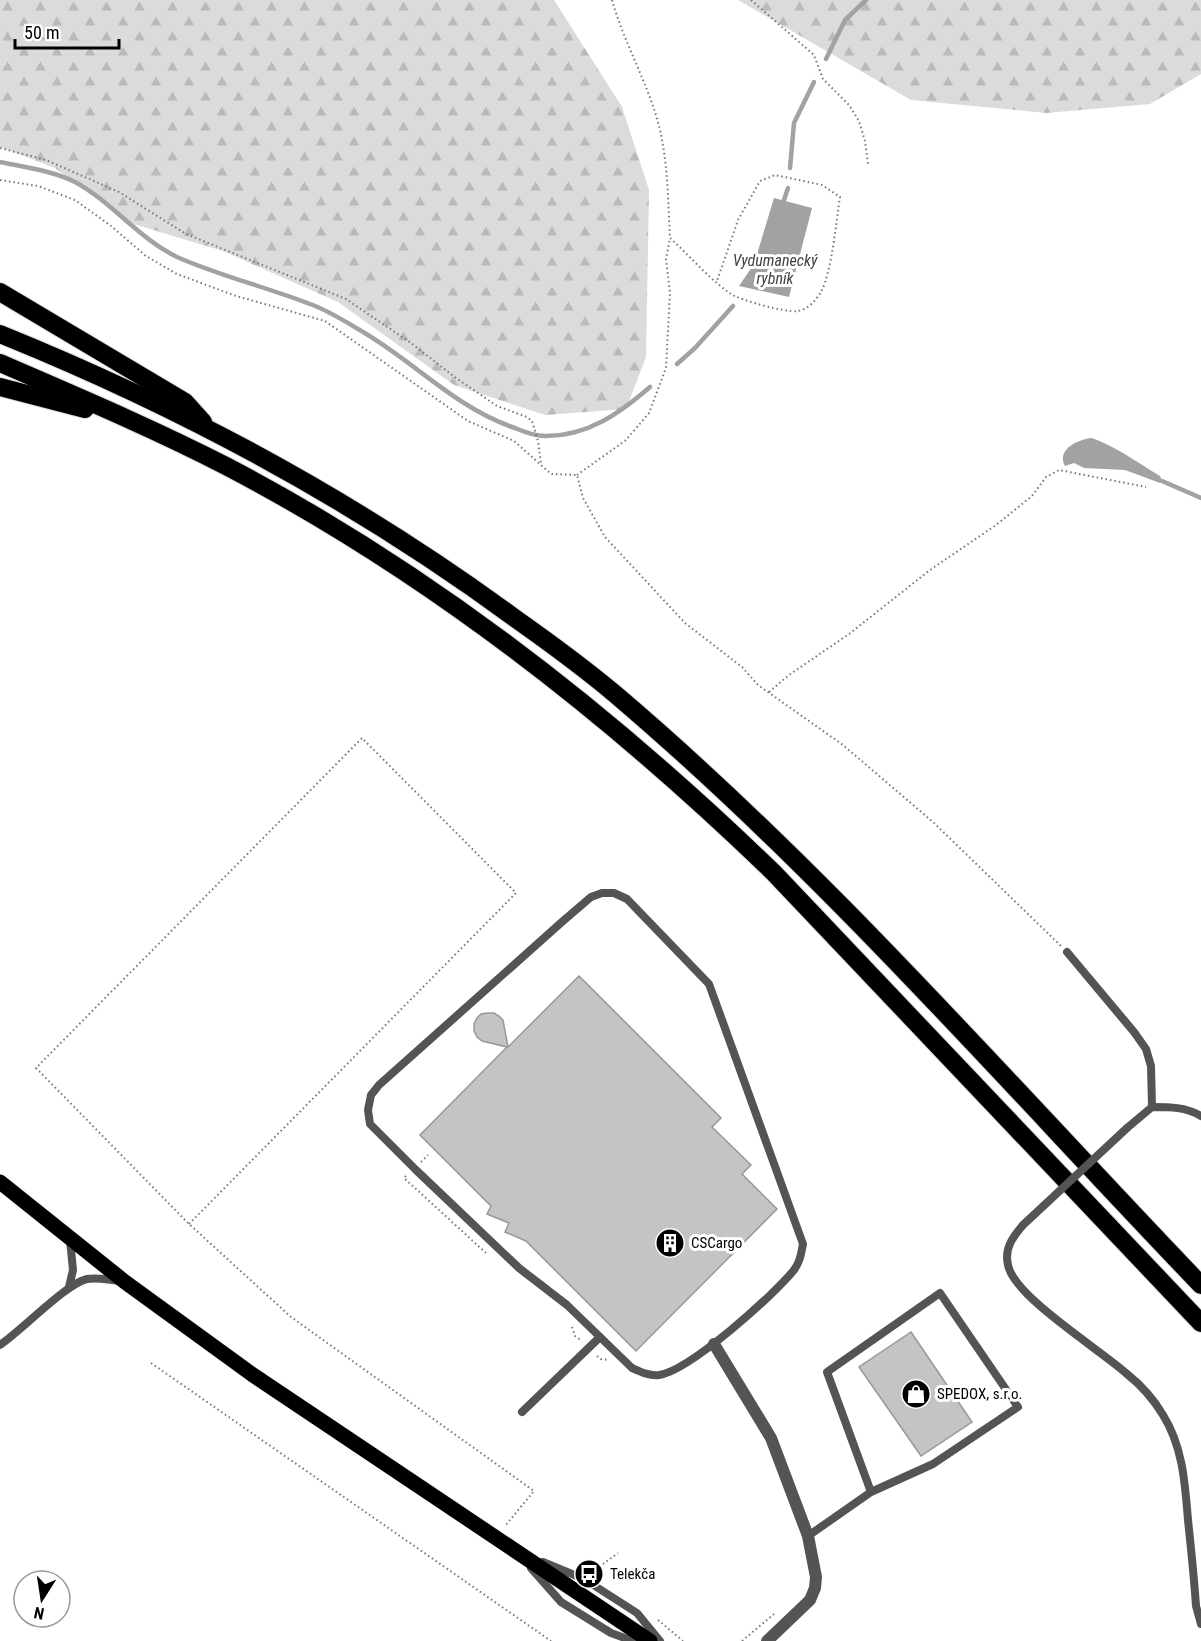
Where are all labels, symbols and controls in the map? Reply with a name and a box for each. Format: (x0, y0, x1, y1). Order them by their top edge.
scale bar (15, 12, 118, 50)
text: 50 m (24, 22, 59, 43)
water label: Vydumanecký rybník (733, 251, 819, 288)
building icon: CSCargo (654, 1227, 686, 1259)
place label: CSCargo (691, 1234, 742, 1252)
shop icon: SPEDOX, s.r.o. (900, 1378, 932, 1410)
place label: SPEDOX, s.r.o. (937, 1385, 1023, 1403)
bus stop icon: Telekča (573, 1558, 605, 1590)
place label: Telekča (610, 1565, 655, 1583)
north arrow (12, 1569, 72, 1629)
text: N (32, 1603, 46, 1623)

